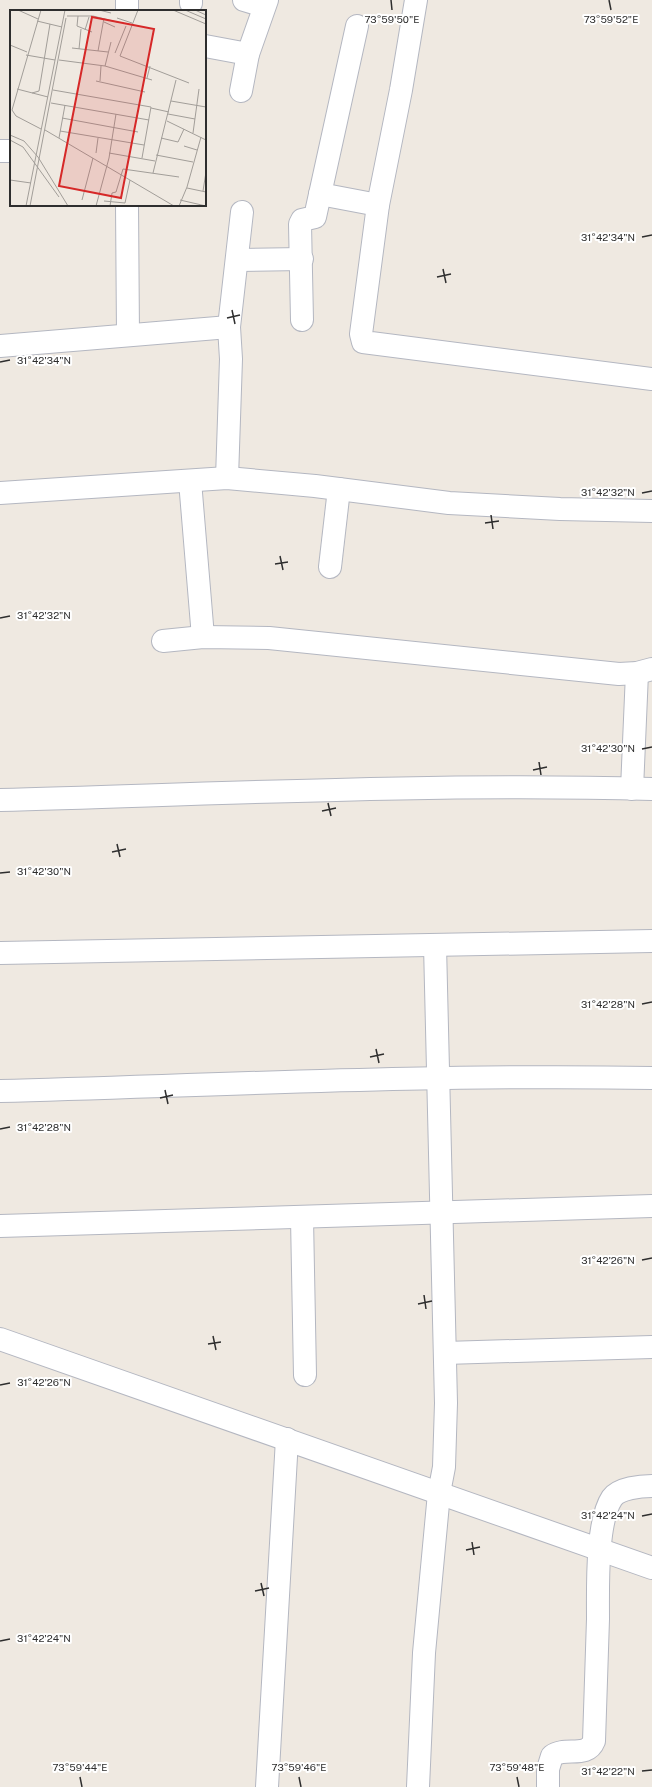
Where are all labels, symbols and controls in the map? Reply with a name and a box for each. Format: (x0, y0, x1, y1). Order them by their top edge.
inset map (10, 10, 206, 206)
text: 73°59'50"E (365, 13, 419, 25)
text: 73°59'52"E (584, 13, 638, 25)
text: 31°42'34"N (581, 231, 635, 243)
text: 31°42'34"N (17, 354, 71, 366)
text: 31°42'32"N (581, 486, 635, 498)
text: 31°42'32"N (17, 609, 71, 621)
text: 31°42'30"N (581, 742, 635, 754)
text: 31°42'30"N (17, 865, 71, 877)
text: 31°42'28"N (581, 998, 635, 1010)
text: 31°42'28"N (17, 1121, 71, 1133)
text: 31°42'26"N (581, 1254, 635, 1266)
text: 31°42'26"N (17, 1376, 71, 1388)
text: 31°42'24"N (581, 1509, 635, 1521)
text: 31°42'24"N (17, 1632, 71, 1644)
text: 73°59'44"E (53, 1761, 107, 1773)
text: 73°59'46"E (272, 1761, 326, 1773)
text: 73°59'48"E (489, 1761, 545, 1773)
text: 31°42'22"N (581, 1765, 635, 1777)

